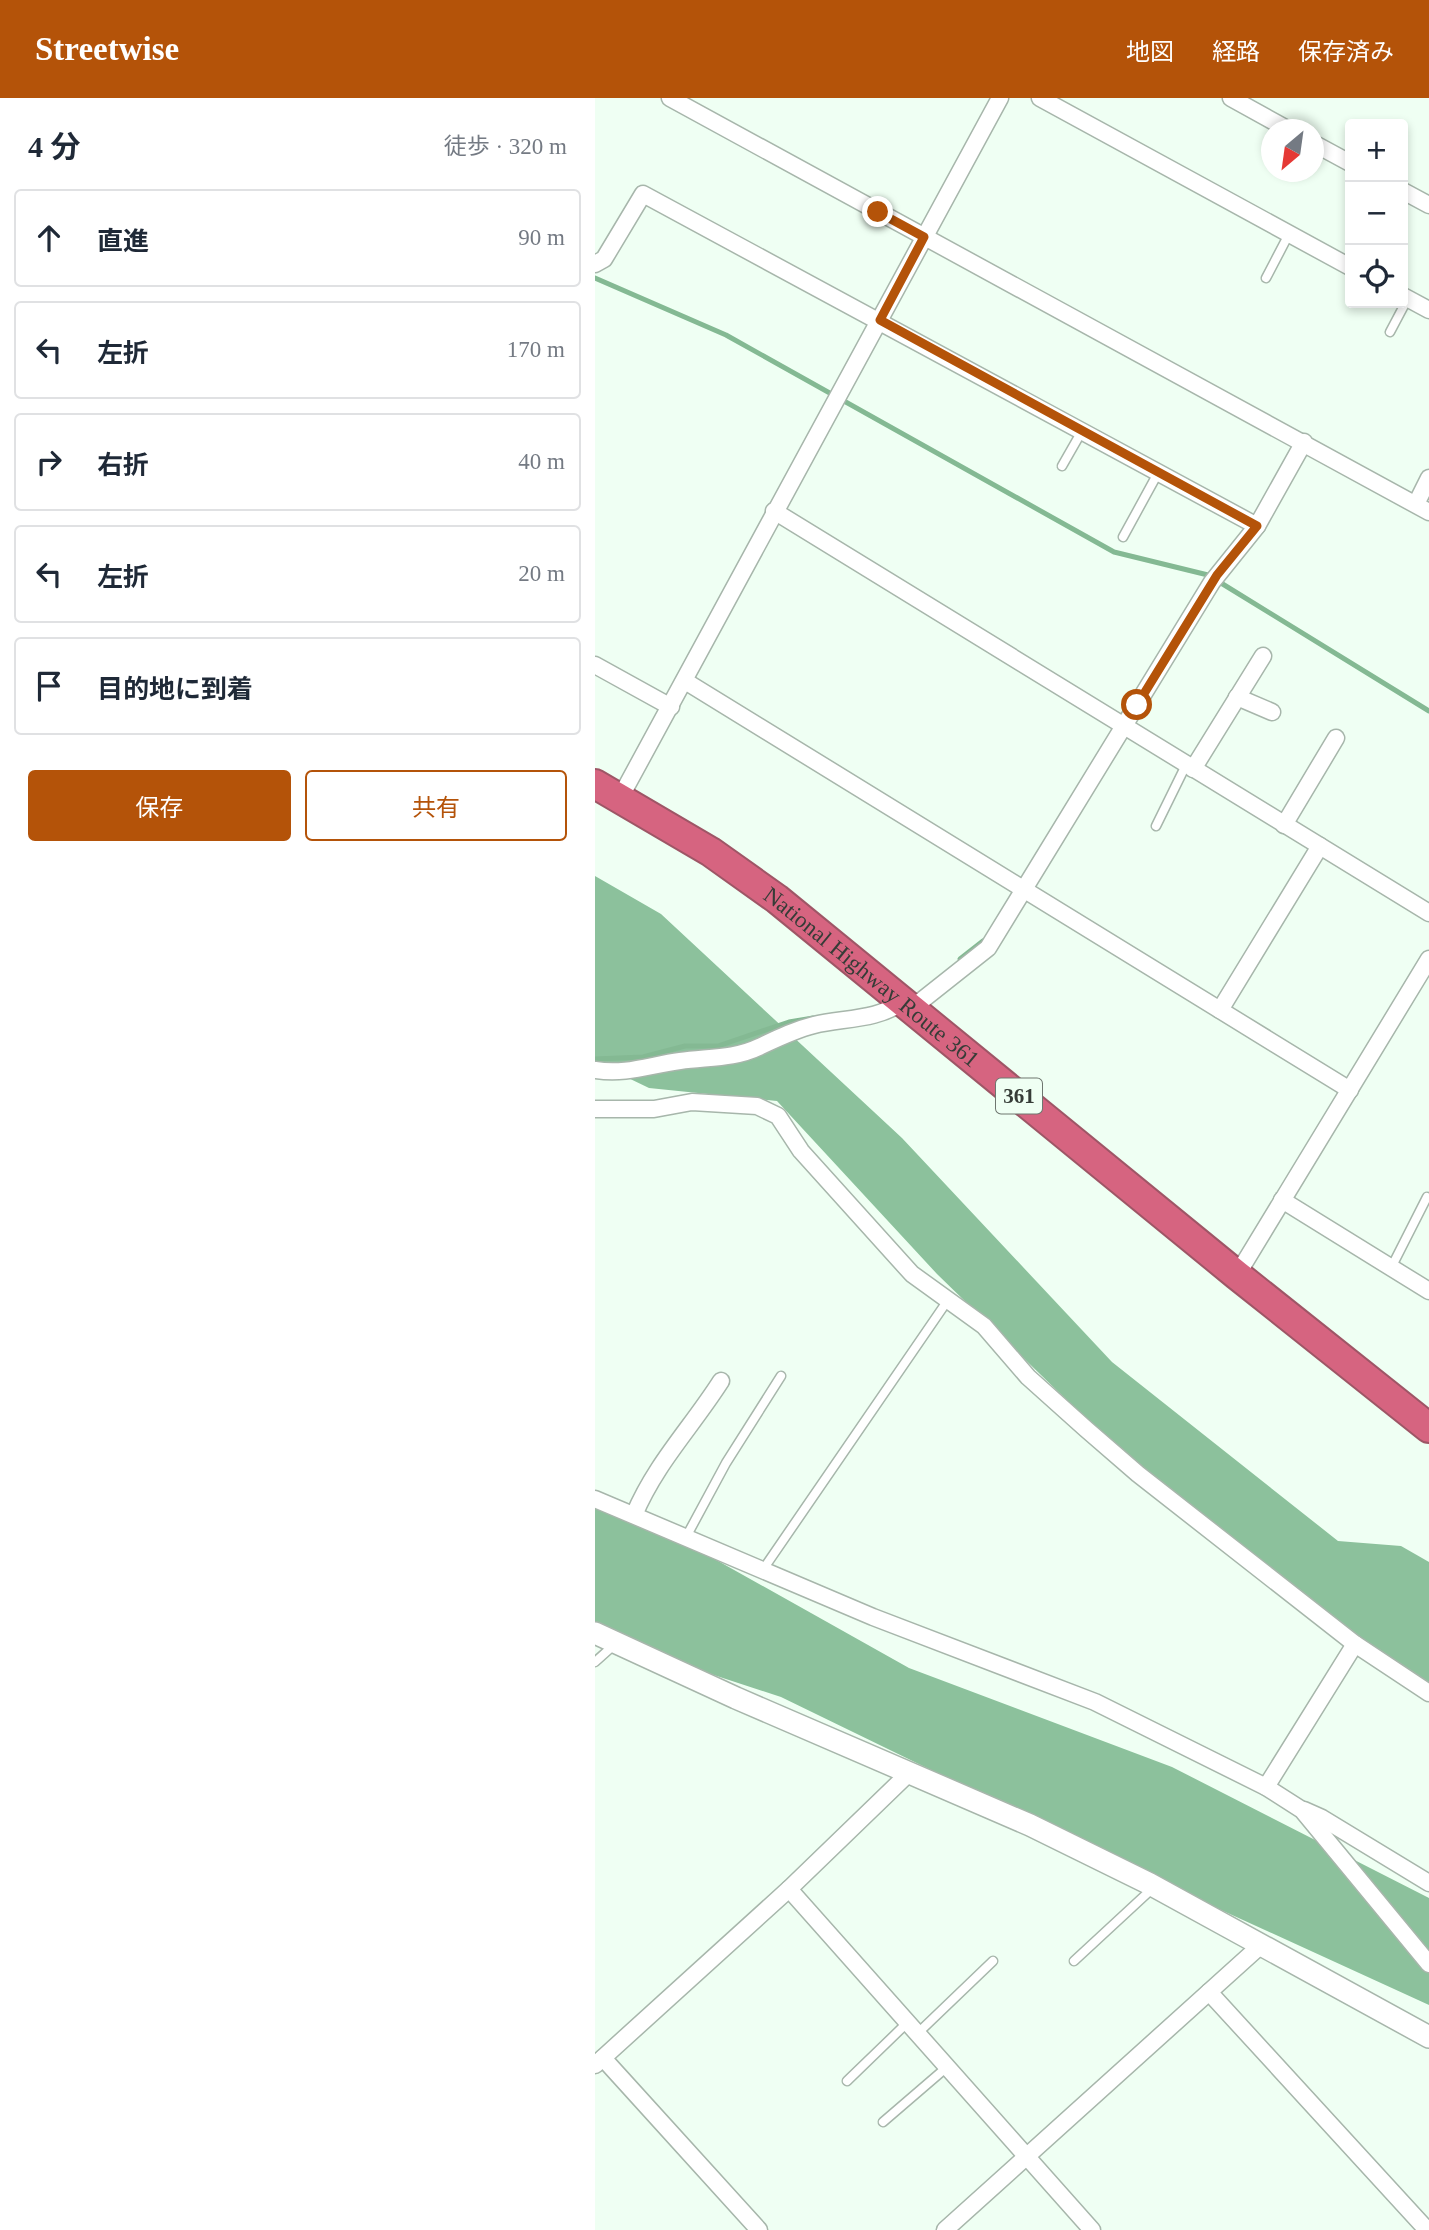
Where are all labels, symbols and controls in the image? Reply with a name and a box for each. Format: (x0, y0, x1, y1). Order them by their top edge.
text: Streetwise (35, 31, 179, 67)
text: 地図 (1126, 39, 1174, 65)
text: 経路 (1212, 39, 1260, 65)
text: 保存済み (1298, 39, 1394, 65)
north arrow (1261, 119, 1324, 182)
map controls (1345, 119, 1408, 308)
button: + (1345, 119, 1408, 182)
text: 4 分 (28, 130, 81, 163)
text: 徒歩 · 320 m (444, 134, 567, 159)
button: − (1345, 182, 1408, 245)
route end (862, 196, 893, 227)
icon: ahead (30, 219, 68, 257)
text: 90 m (518, 225, 565, 250)
text: 直進 (97, 227, 149, 256)
button: locate (1345, 245, 1408, 308)
icon: left (30, 331, 68, 369)
text: 170 m (507, 337, 565, 362)
text: 左折 (97, 339, 149, 368)
icon: right (30, 443, 68, 481)
text: 40 m (518, 449, 565, 474)
text: 右折 (97, 451, 149, 480)
icon: left (30, 555, 68, 593)
text: 20 m (518, 561, 565, 586)
text: 左折 (97, 563, 149, 592)
icon: arrive (30, 667, 68, 705)
text: 目的地に到着 (97, 675, 253, 704)
route start (1121, 689, 1152, 720)
button: 保存 (28, 770, 291, 841)
button: 共有 (305, 770, 567, 841)
street label: National Highway Route 361 (759, 882, 984, 1072)
road number: 361 (996, 1079, 1042, 1114)

